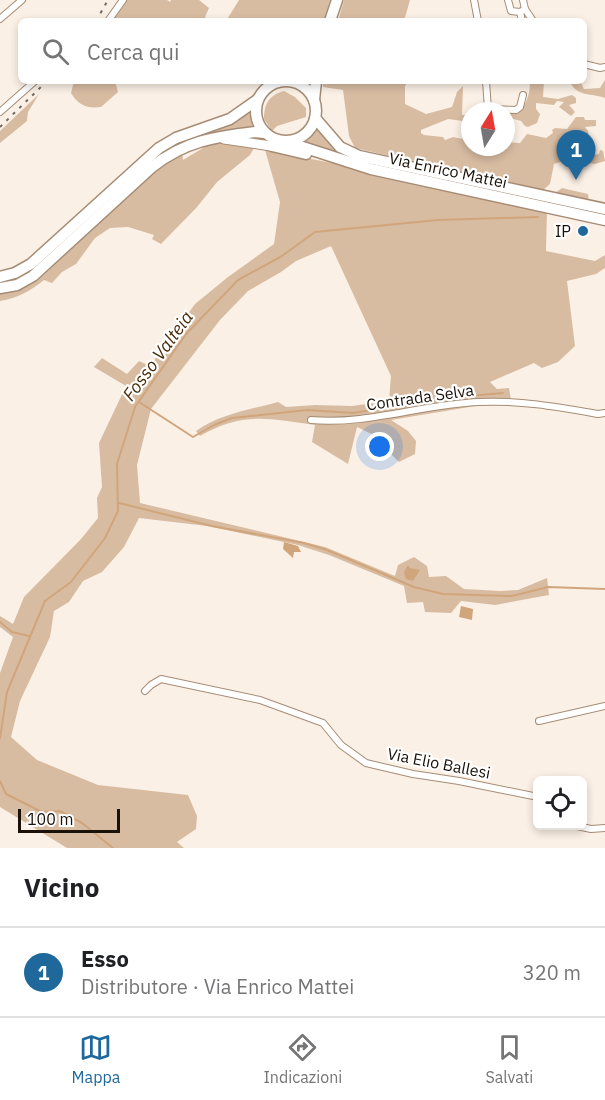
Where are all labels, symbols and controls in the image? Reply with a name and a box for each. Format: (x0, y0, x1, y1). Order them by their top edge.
search box (18, 18, 587, 84)
icon: search (39, 35, 72, 68)
text: Cerca qui (87, 37, 179, 66)
north arrow (461, 102, 515, 156)
pin: 1 (556, 130, 596, 180)
street label: Via Enrico Mattei (387, 148, 509, 192)
place label: IP (555, 221, 571, 241)
marker: IP (576, 224, 590, 238)
water label: Fosso Valteia (117, 306, 198, 405)
street label: Contrada Selva (365, 380, 475, 414)
your location (365, 432, 394, 461)
street label: Via Elio Ballesi (386, 743, 492, 783)
map controls (533, 776, 587, 830)
button: locate (533, 776, 587, 830)
scale bar (18, 806, 120, 834)
text: 100 m (27, 809, 74, 829)
text: Vicino (24, 870, 99, 904)
text: Esso (81, 944, 129, 973)
text: 1 (38, 959, 50, 986)
text: 320 m (523, 959, 581, 986)
text: Distributore · Via Enrico Mattei (81, 973, 354, 1000)
tab: Mappa (72, 1031, 120, 1087)
tab: Indicazioni (263, 1031, 342, 1087)
tab: Salvati (485, 1031, 533, 1087)

